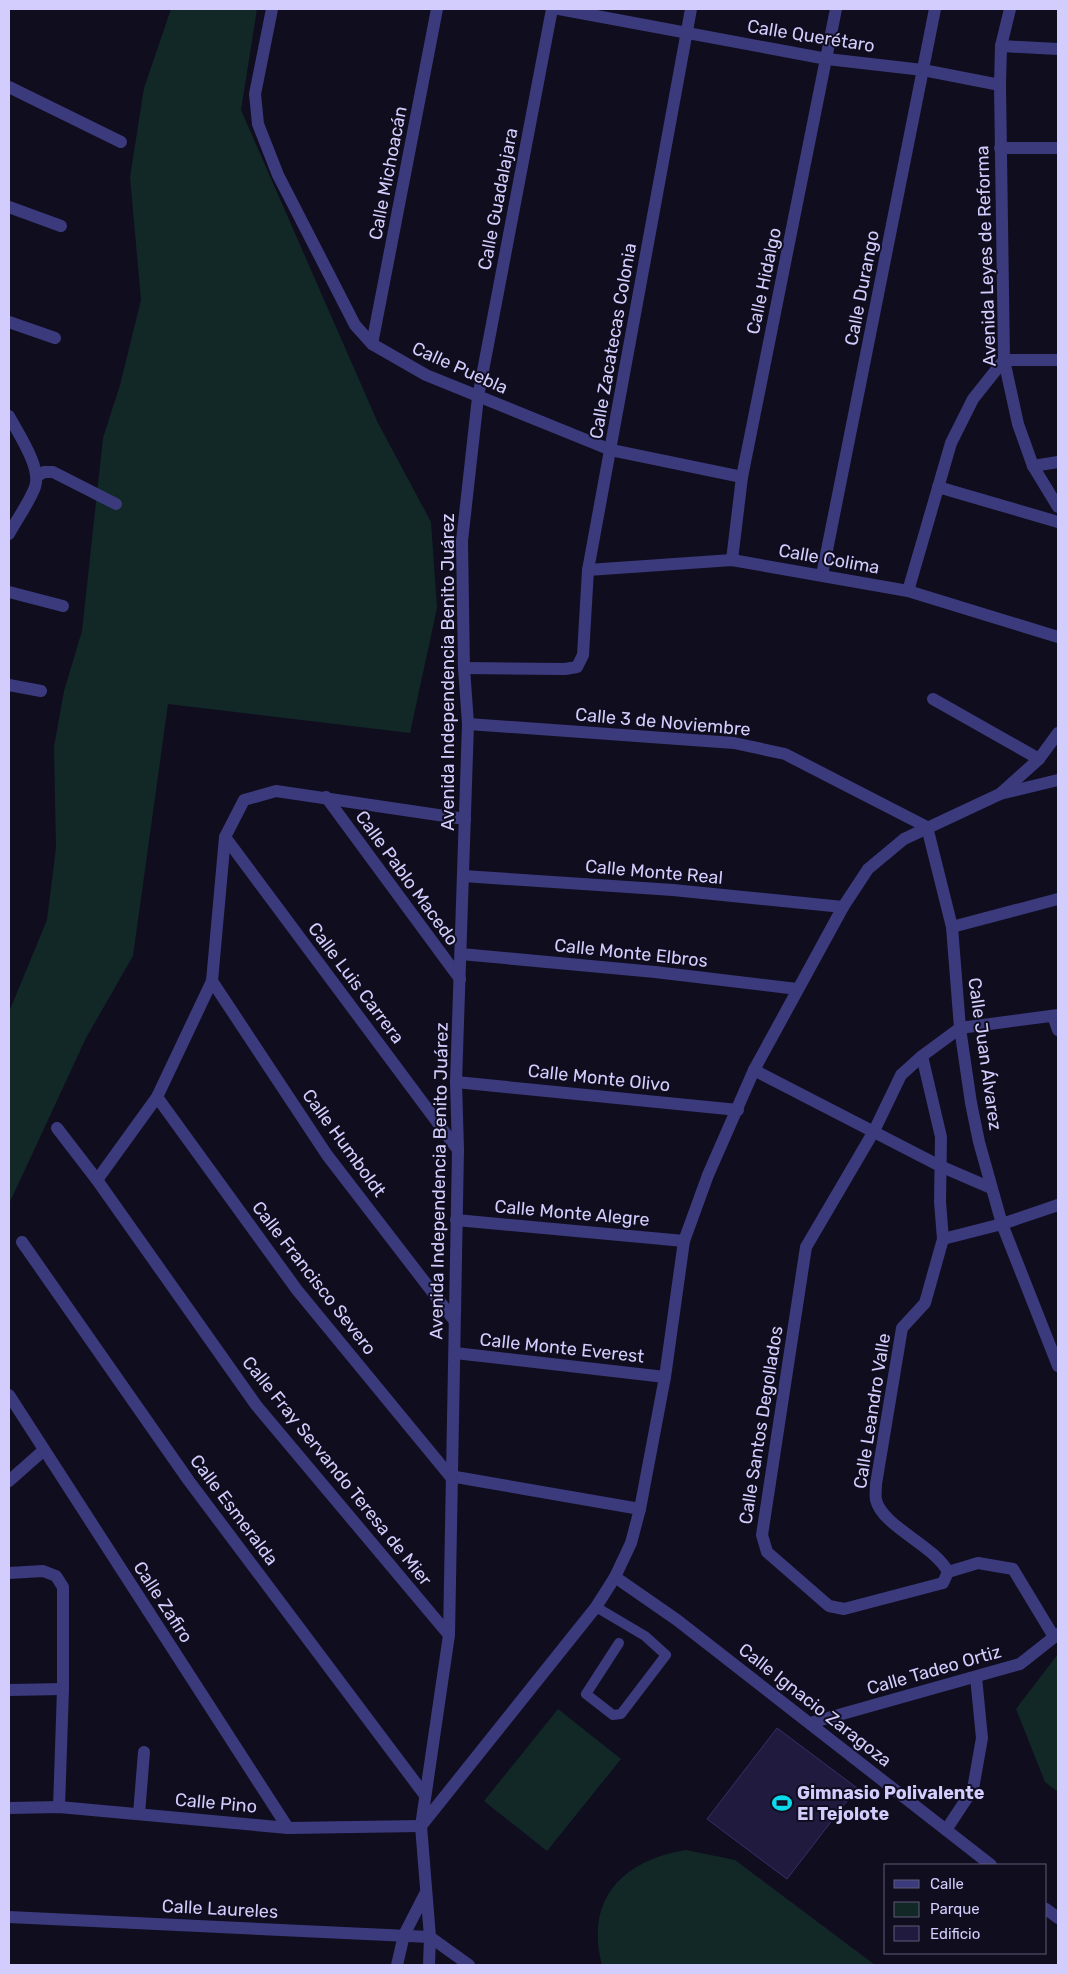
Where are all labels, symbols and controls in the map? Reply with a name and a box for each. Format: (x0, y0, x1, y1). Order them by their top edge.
street label: Calle Querétaro (746, 15, 876, 57)
street label: Calle Michoacán (364, 104, 412, 242)
street label: Calle Guadalajara (473, 126, 523, 272)
street label: Avenida Leyes de Reforma (971, 145, 1001, 367)
street label: Calle Hidalgo (742, 226, 786, 336)
street label: Calle Durango (840, 228, 884, 348)
street label: Calle Zacatecas Colonia (585, 241, 641, 441)
street label: Calle Puebla (409, 337, 511, 399)
street label: Avenida Independencia Benito Juárez (437, 513, 459, 831)
street label: Calle Colima (777, 539, 881, 579)
street label: Calle 3 de Noviembre (574, 703, 752, 741)
street label: Calle Pablo Macedo (351, 806, 463, 950)
street label: Calle Monte Real (584, 855, 724, 889)
street label: Calle Luis Carrera (303, 918, 409, 1048)
street label: Calle Monte Elbros (553, 934, 709, 972)
street label: Calle Juan Álvarez (963, 976, 1007, 1132)
street label: Avenida Independencia Benito Juárez (425, 1022, 453, 1340)
street label: Calle Monte Olivo (527, 1060, 671, 1096)
street label: Calle Humboldt (297, 1085, 391, 1201)
street label: Calle Monte Alegre (494, 1195, 650, 1231)
street label: Calle Francisco Severo (247, 1197, 381, 1359)
street label: Calle Santos Degollados (734, 1324, 788, 1526)
street label: Calle Monte Everest (479, 1328, 645, 1368)
street label: Calle Leandro Valle (849, 1332, 895, 1490)
street label: Calle Fray Servando Teresa de Mier (237, 1352, 437, 1590)
street label: Calle Esmeralda (185, 1450, 283, 1570)
street label: Calle Zafiro (129, 1557, 197, 1647)
street label: Calle Ignacio Zaragoza (734, 1638, 896, 1772)
street label: Calle Tadeo Ortiz (864, 1640, 1004, 1700)
place label: Gimnasio Polivalente El Tejolote (797, 1782, 985, 1825)
street label: Calle Pino (174, 1788, 258, 1818)
sports icon: Gimnasio Polivalente El Tejolote (771, 1792, 793, 1814)
legend (884, 1864, 1047, 1954)
text: Calle (930, 1875, 964, 1893)
street label: Calle Laureles (161, 1895, 279, 1923)
text: Parque (930, 1900, 980, 1918)
text: Edificio (930, 1925, 980, 1943)

